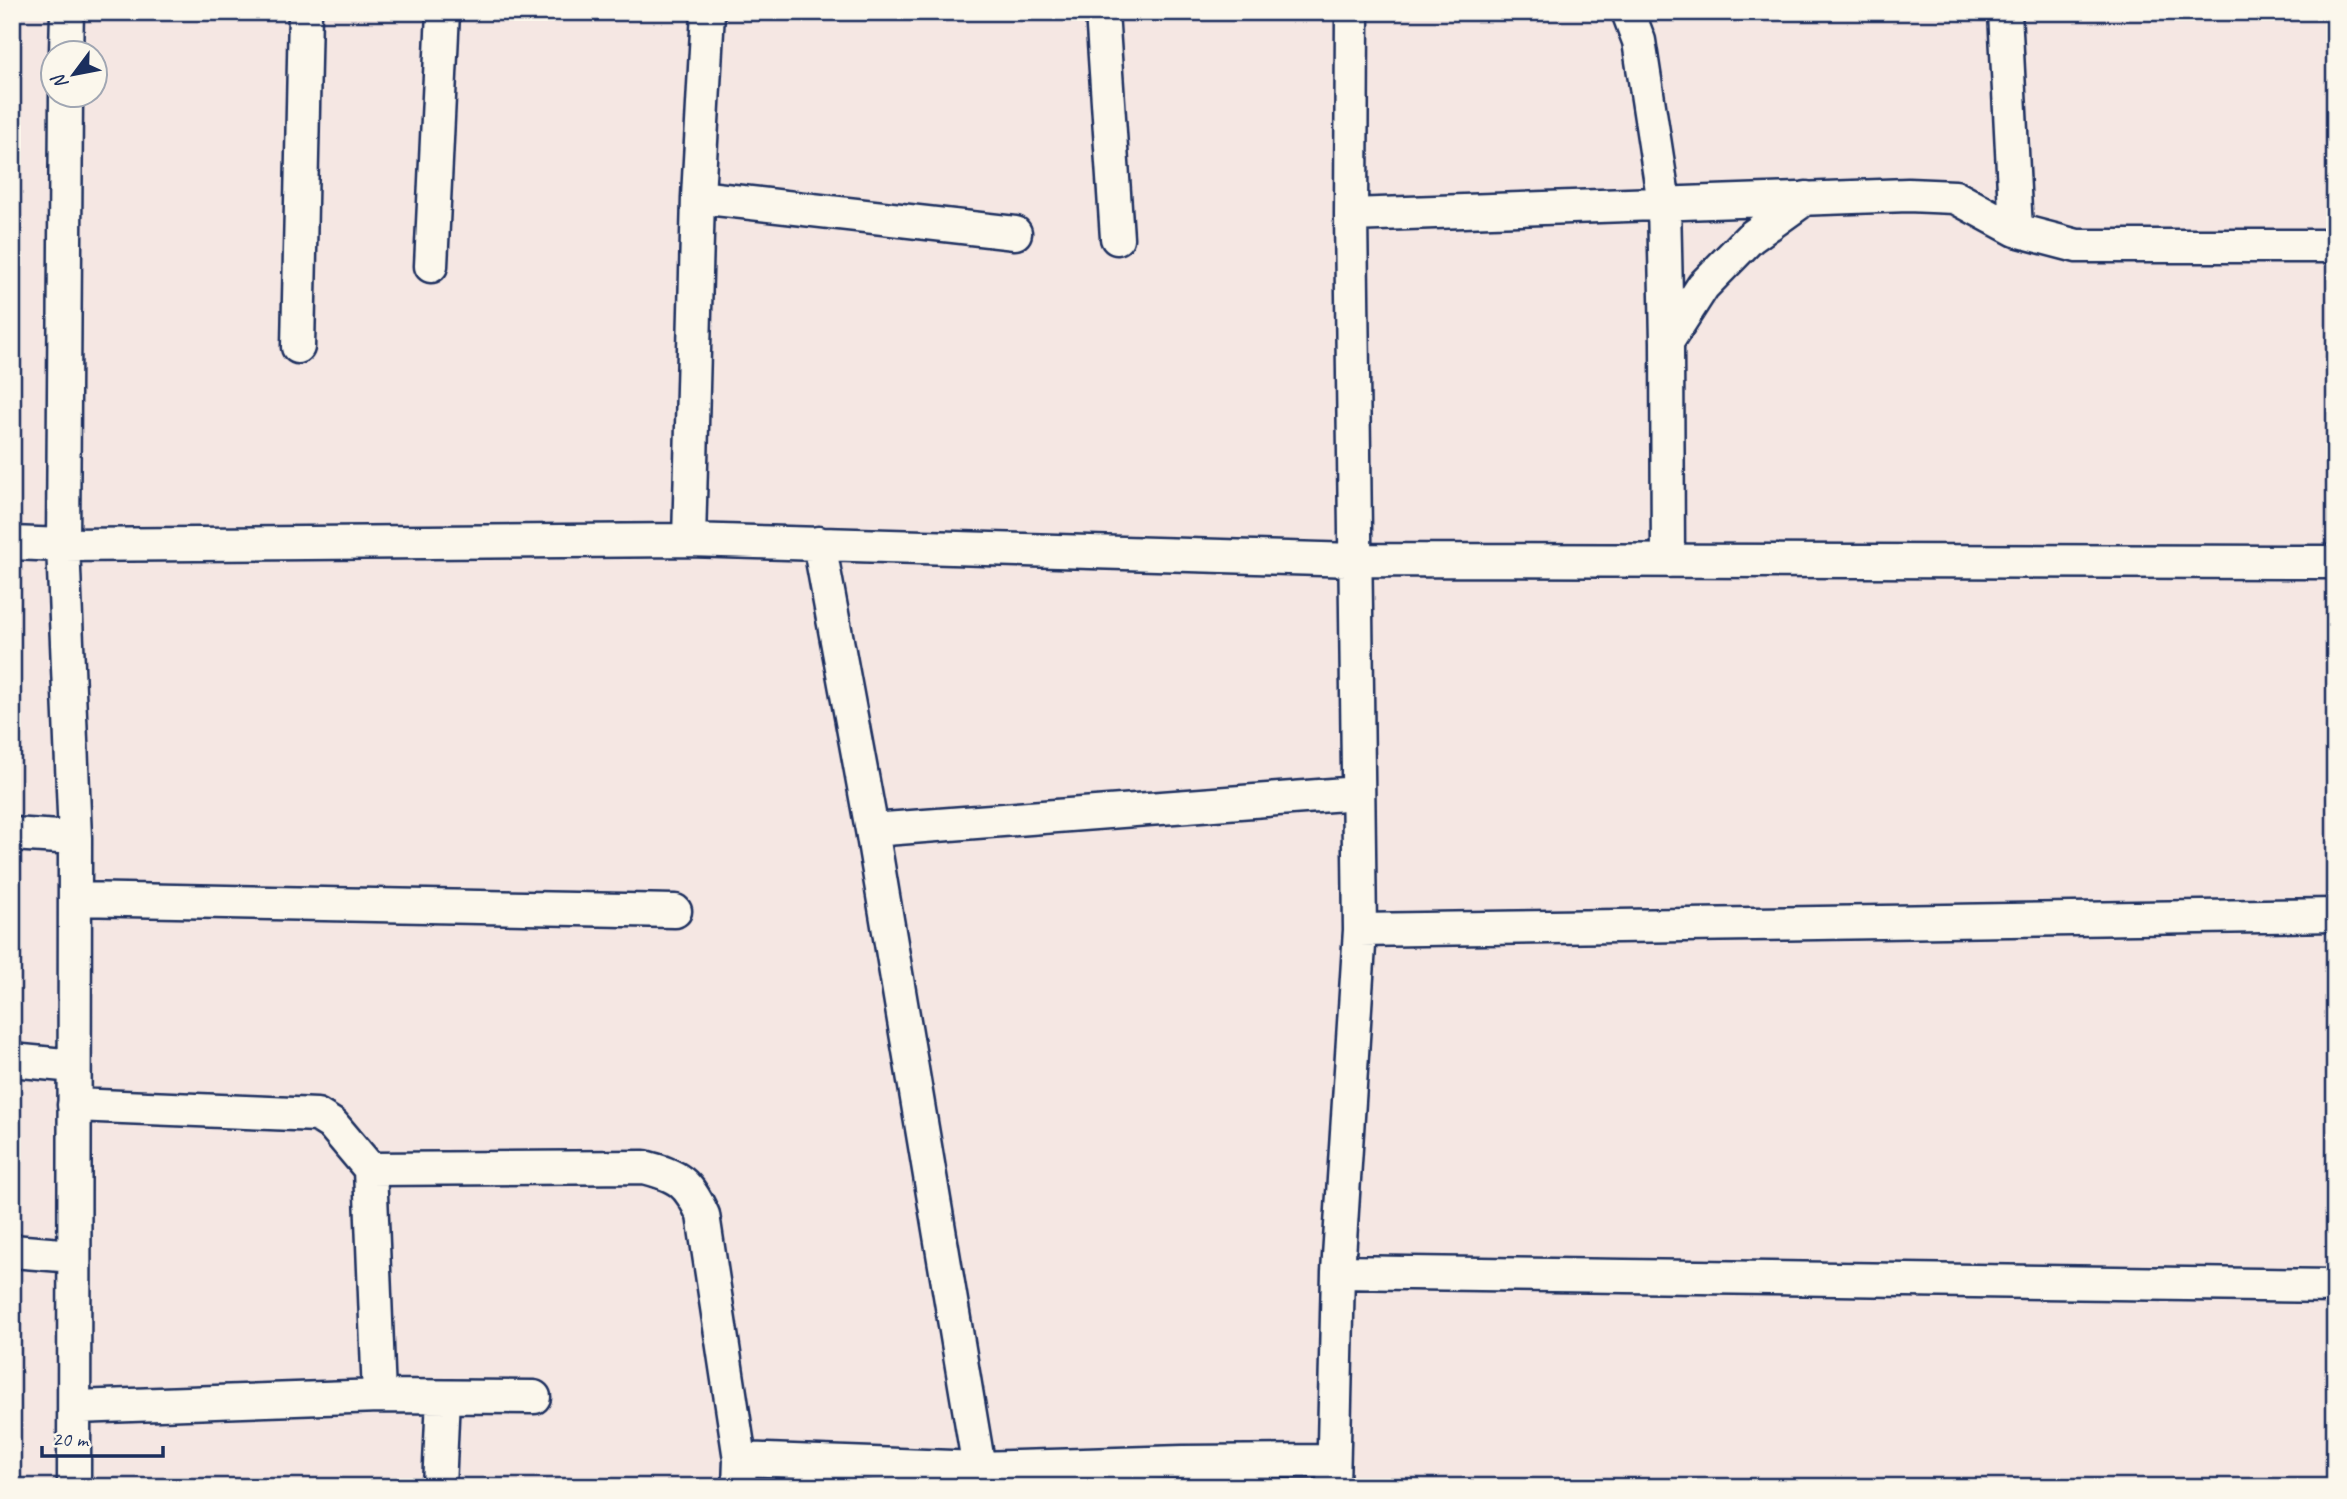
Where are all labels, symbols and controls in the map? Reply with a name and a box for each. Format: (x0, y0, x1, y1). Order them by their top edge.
north arrow (38, 38, 108, 108)
text: N (45, 68, 74, 94)
scale bar (42, 1415, 163, 1459)
text: 20 m (52, 1426, 90, 1452)

